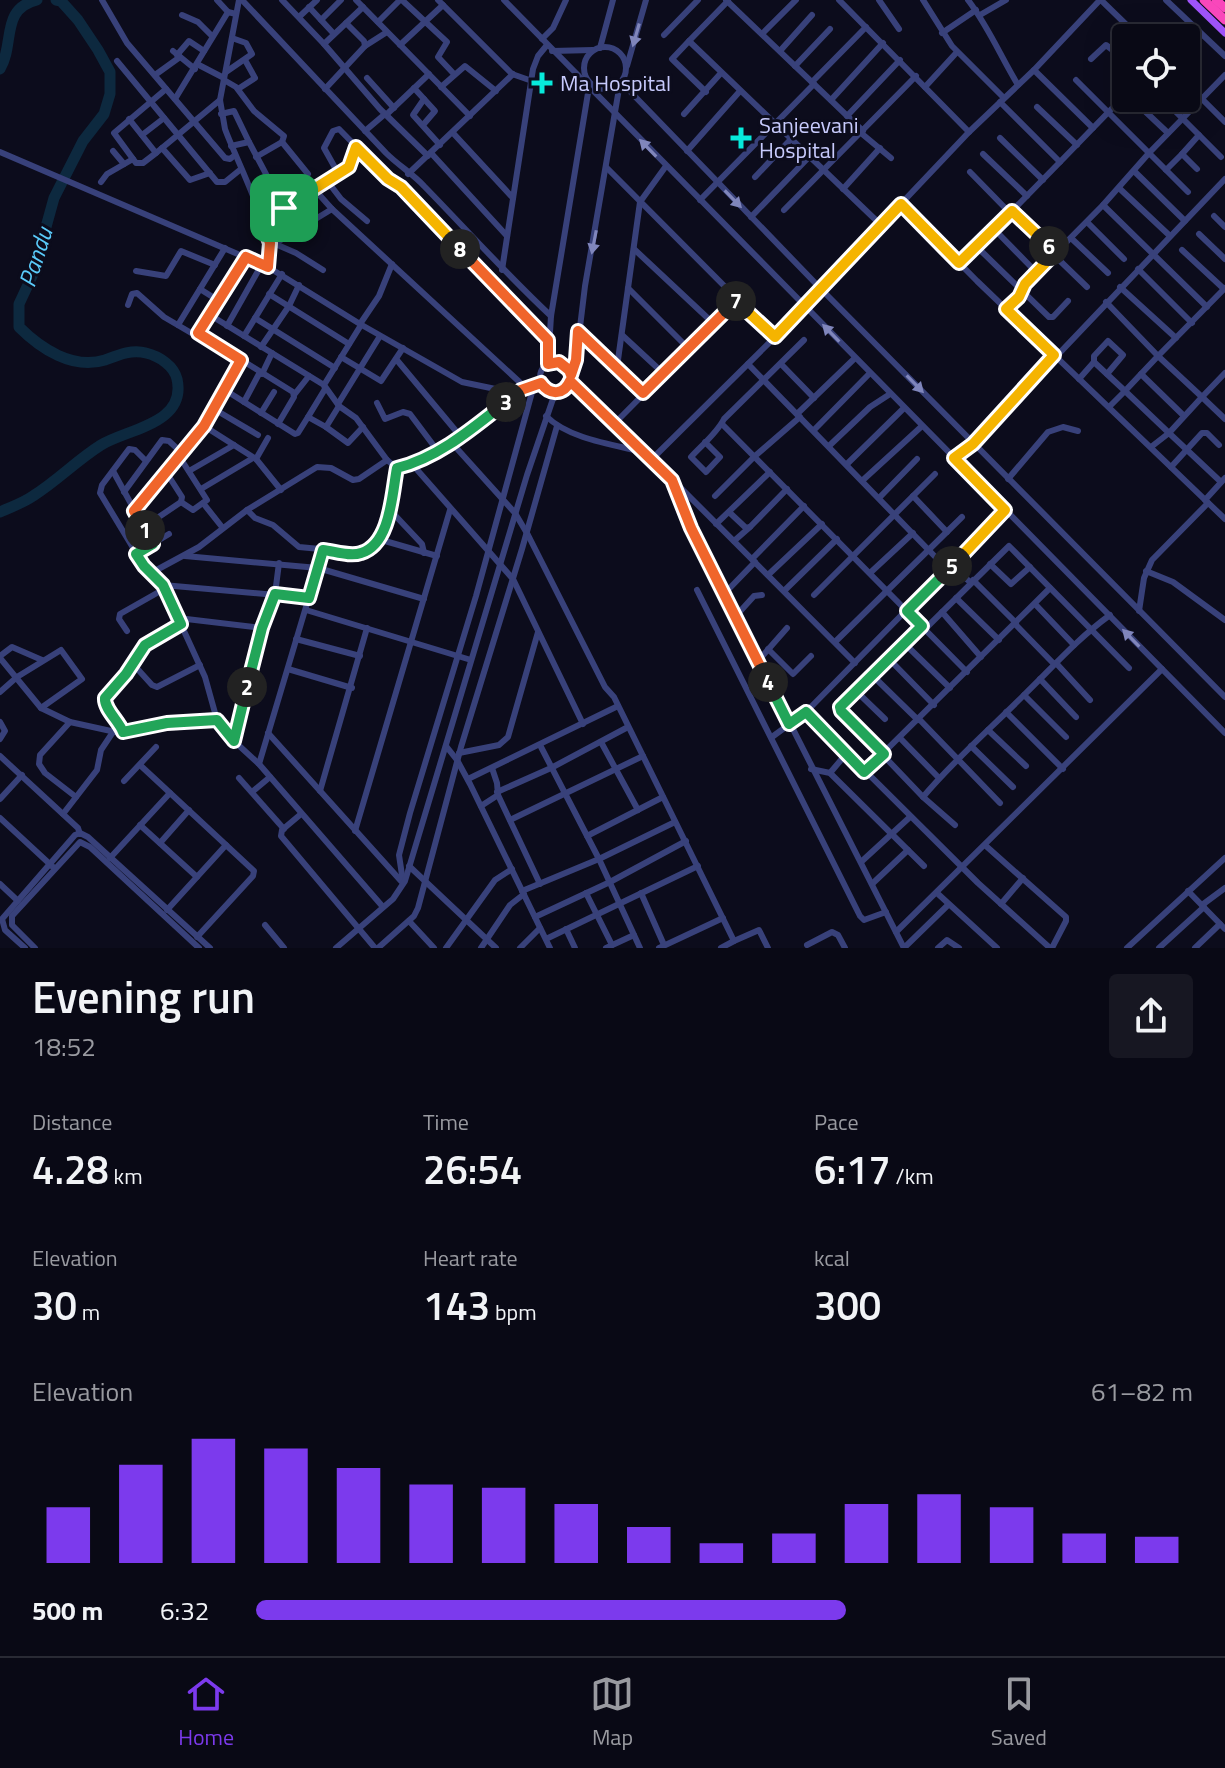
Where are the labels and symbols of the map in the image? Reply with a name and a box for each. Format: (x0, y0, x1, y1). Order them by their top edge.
one-way arrow (629, 24, 642, 48)
place label: Ma Hospital (560, 66, 671, 100)
marker: Ma Hospital (531, 72, 553, 94)
place label: Sanjeevani Hospital (759, 108, 859, 167)
marker: Sanjeevani Hospital (730, 127, 752, 149)
one-way arrow (639, 139, 658, 158)
pin (250, 174, 318, 242)
one-way arrow (723, 189, 742, 208)
water label: Pandu (8, 220, 62, 292)
pin: 6 (1029, 226, 1069, 266)
pin: 8 (440, 229, 480, 269)
one-way arrow (587, 230, 599, 255)
pin: 7 (716, 281, 756, 321)
one-way arrow (822, 324, 840, 343)
one-way arrow (905, 374, 924, 393)
pin: 3 (486, 382, 526, 422)
pin: 1 (125, 510, 165, 550)
pin: 5 (932, 546, 972, 586)
one-way arrow (1123, 629, 1141, 648)
pin: 4 (748, 662, 788, 702)
pin: 2 (227, 667, 267, 707)

